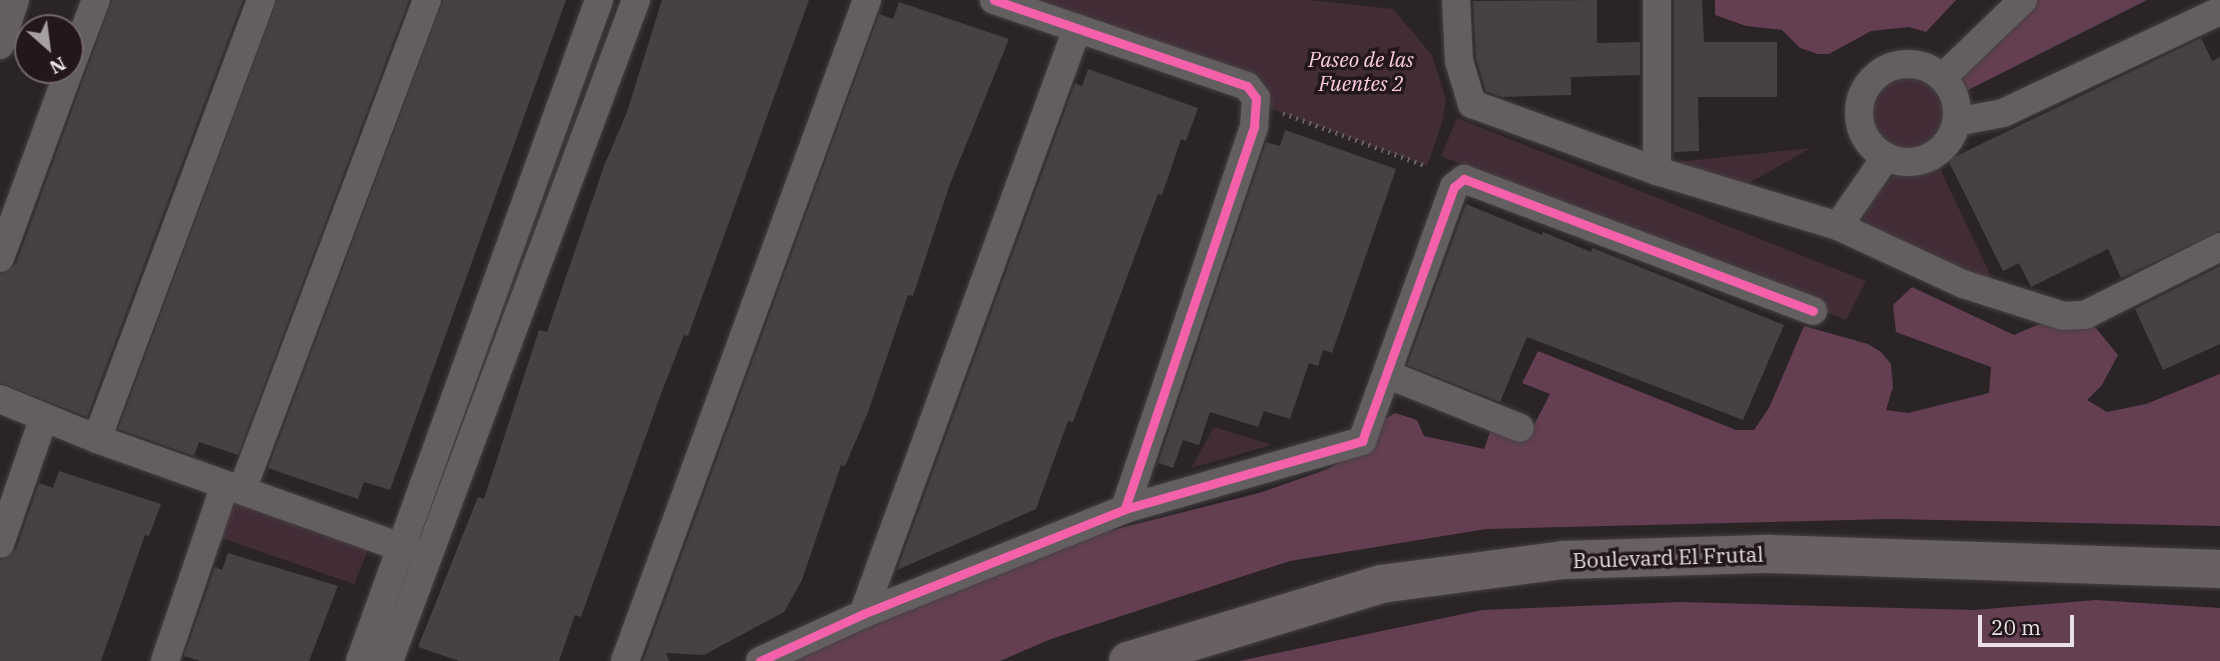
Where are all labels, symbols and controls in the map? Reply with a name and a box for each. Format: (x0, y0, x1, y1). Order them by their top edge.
north arrow (14, 14, 84, 84)
park label: Paseo de las Fuentes 2 (1308, 46, 1414, 96)
text: N (46, 52, 70, 80)
street label: Boulevard El Frutal (1572, 541, 1764, 573)
scale bar (1982, 602, 2078, 646)
text: 20 m (1991, 613, 2041, 641)

